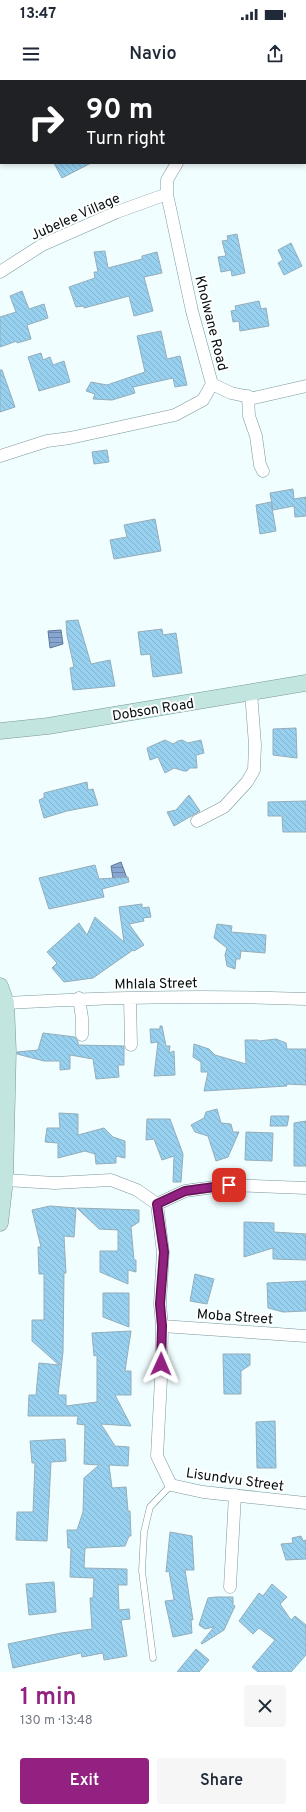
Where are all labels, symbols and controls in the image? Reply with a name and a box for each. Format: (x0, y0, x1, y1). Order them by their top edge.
text: 13:47 (20, 5, 56, 24)
icon: menu (20, 43, 42, 65)
text: Navio (129, 43, 177, 66)
icon: share (264, 43, 286, 65)
text: 90 m (86, 93, 153, 129)
icon: right (20, 96, 72, 148)
text: Turn right (86, 128, 166, 151)
street label: Jubelee Village (28, 190, 123, 245)
street label: Kholwane Road (190, 274, 231, 373)
street label: Dobson Road (111, 696, 195, 725)
street label: Mhlala Street (114, 975, 198, 994)
pin (212, 1168, 246, 1202)
icon: arrive (218, 1174, 240, 1196)
street label: Moba Street (196, 1306, 274, 1329)
position arrow (140, 1343, 182, 1385)
street label: Lisundvu Street (185, 1465, 285, 1496)
text: 1 min (20, 1683, 77, 1713)
button: close (244, 1685, 286, 1727)
text: 130 m · 13:48 (20, 1713, 93, 1729)
button: Exit (20, 1758, 149, 1804)
button: Share (157, 1758, 286, 1804)

